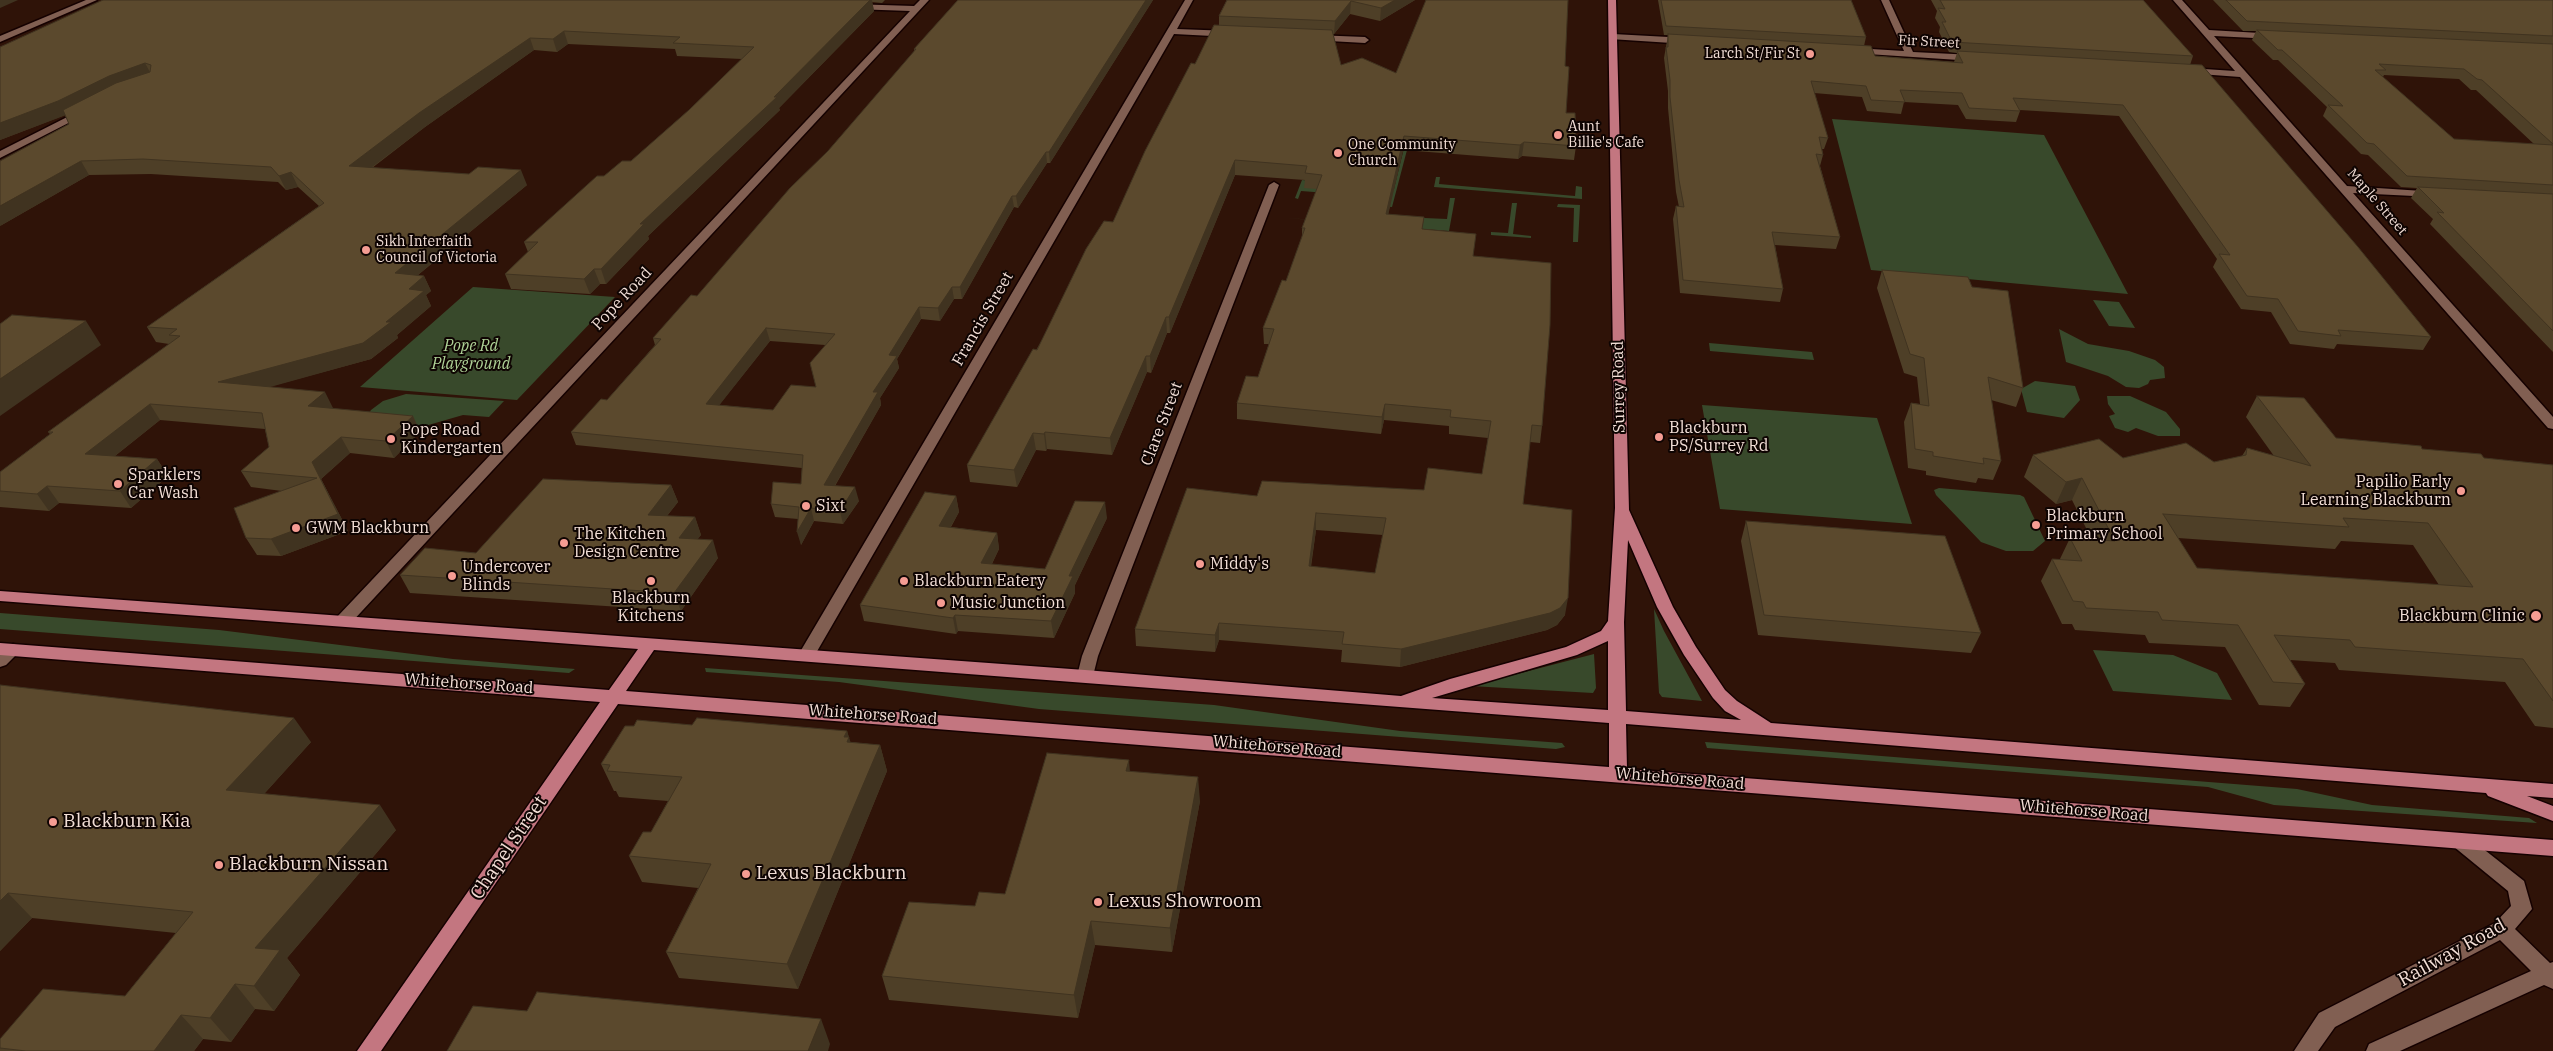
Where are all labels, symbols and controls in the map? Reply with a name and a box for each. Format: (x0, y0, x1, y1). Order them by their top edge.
street label: Fir Street (1898, 32, 1960, 52)
place label: Larch St/Fir St (1705, 46, 1800, 62)
marker: Larch St/Fir St (1804, 48, 1816, 60)
place label: Aunt Billie's Cafe (1568, 119, 1644, 152)
marker: Aunt Billie's Cafe (1552, 129, 1564, 141)
place label: One Community Church (1348, 137, 1456, 170)
marker: One Community Church (1332, 147, 1344, 159)
street label: Maple Street (2344, 165, 2410, 239)
place label: Sikh Interfaith Council of Victoria (376, 234, 497, 266)
marker: Sikh Interfaith Council of Victoria (360, 244, 372, 256)
street label: Pope Road (588, 264, 656, 334)
street label: Francis Street (948, 269, 1018, 369)
park label: Pope Rd Playground (432, 336, 510, 374)
street label: Surrey Road (1609, 341, 1629, 433)
street label: Clare Street (1137, 379, 1187, 469)
place label: Blackburn PS/Surrey Rd (1669, 418, 1768, 456)
place label: Pope Road Kindergarten (401, 420, 502, 458)
marker: Blackburn PS/Surrey Rd (1653, 431, 1665, 443)
marker: Pope Road Kindergarten (385, 433, 397, 445)
place label: Sparklers Car Wash (128, 465, 201, 503)
place label: Papilio Early Learning Blackburn (2300, 472, 2451, 510)
marker: Sparklers Car Wash (112, 478, 124, 490)
marker: Papilio Early Learning Blackburn (2455, 485, 2467, 497)
place label: Sixt (816, 496, 845, 516)
marker: Sixt (800, 500, 812, 512)
place label: Blackburn Primary School (2046, 506, 2162, 544)
place label: GWM Blackburn (306, 518, 429, 538)
marker: Blackburn Primary School (2030, 519, 2042, 531)
marker: GWM Blackburn (290, 522, 302, 534)
place label: The Kitchen Design Centre (574, 524, 680, 562)
marker: The Kitchen Design Centre (558, 537, 570, 549)
place label: Middy's (1210, 554, 1269, 574)
place label: Undercover Blinds (462, 557, 550, 595)
marker: Middy's (1194, 558, 1206, 570)
marker: Undercover Blinds (446, 570, 458, 582)
place label: Blackburn Eatery (914, 571, 1046, 591)
marker: Blackburn Kitchens (645, 575, 657, 587)
marker: Blackburn Eatery (898, 575, 910, 587)
place label: Blackburn Kitchens (612, 588, 690, 626)
place label: Music Junction (951, 593, 1065, 613)
marker: Music Junction (935, 597, 947, 609)
place label: Blackburn Clinic (2399, 606, 2525, 626)
marker: Blackburn Clinic (2529, 609, 2543, 623)
street label: Whitehorse Road (404, 670, 534, 698)
street label: Whitehorse Road (808, 701, 938, 729)
street label: Whitehorse Road (1212, 732, 1342, 762)
street label: Whitehorse Road (1615, 764, 1745, 794)
street label: Chapel Street (466, 792, 552, 904)
street label: Whitehorse Road (2019, 796, 2149, 826)
place label: Blackburn Kia (63, 811, 191, 833)
marker: Blackburn Kia (47, 816, 59, 828)
place label: Blackburn Nissan (229, 854, 389, 876)
marker: Blackburn Nissan (213, 859, 225, 871)
place label: Lexus Blackburn (756, 863, 907, 885)
marker: Lexus Blackburn (740, 868, 752, 880)
place label: Lexus Showroom (1108, 891, 1262, 913)
marker: Lexus Showroom (1092, 896, 1104, 908)
street label: Railway Road (2394, 914, 2510, 992)

